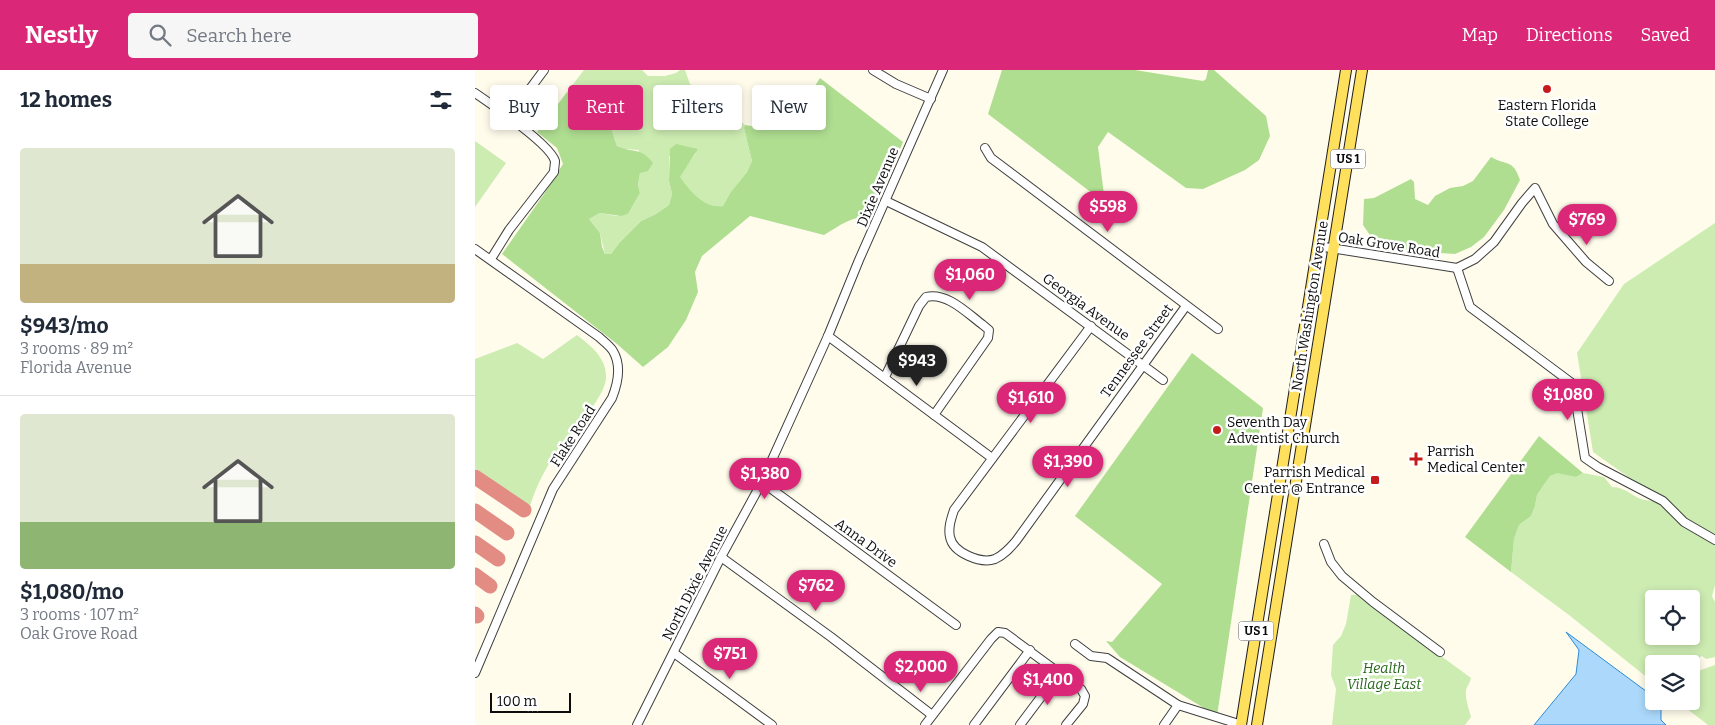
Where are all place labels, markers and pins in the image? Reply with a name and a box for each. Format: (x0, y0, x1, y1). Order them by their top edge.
marker: Eastern Florida State College (1541, 83, 1553, 95)
place label: Eastern Florida State College (1498, 97, 1597, 130)
pin: $598 (1078, 190, 1138, 233)
pin: $769 (1557, 204, 1617, 246)
pin: $1,060 (929, 258, 1011, 301)
pin: $943 (887, 344, 947, 387)
pin: $1,080 (1527, 378, 1609, 421)
pin: $1,610 (990, 382, 1072, 424)
place label: Seventh Day Adventist Church (1227, 414, 1340, 447)
marker: Seventh Day Adventist Church (1211, 424, 1223, 436)
place label: Parrish Medical Center (1427, 443, 1525, 476)
pin: $1,390 (1027, 446, 1109, 488)
marker: Parrish Medical Center (1409, 452, 1423, 466)
pin: $1,380 (724, 458, 806, 500)
place label: Parrish Medical Center @ Entrance (1244, 464, 1365, 497)
marker: Parrish Medical Center @ Entrance (1369, 474, 1381, 486)
pin: $762 (786, 570, 846, 612)
pin: $751 (700, 638, 760, 680)
pin: $2,000 (880, 650, 962, 693)
pin: $1,400 (1007, 664, 1089, 706)

